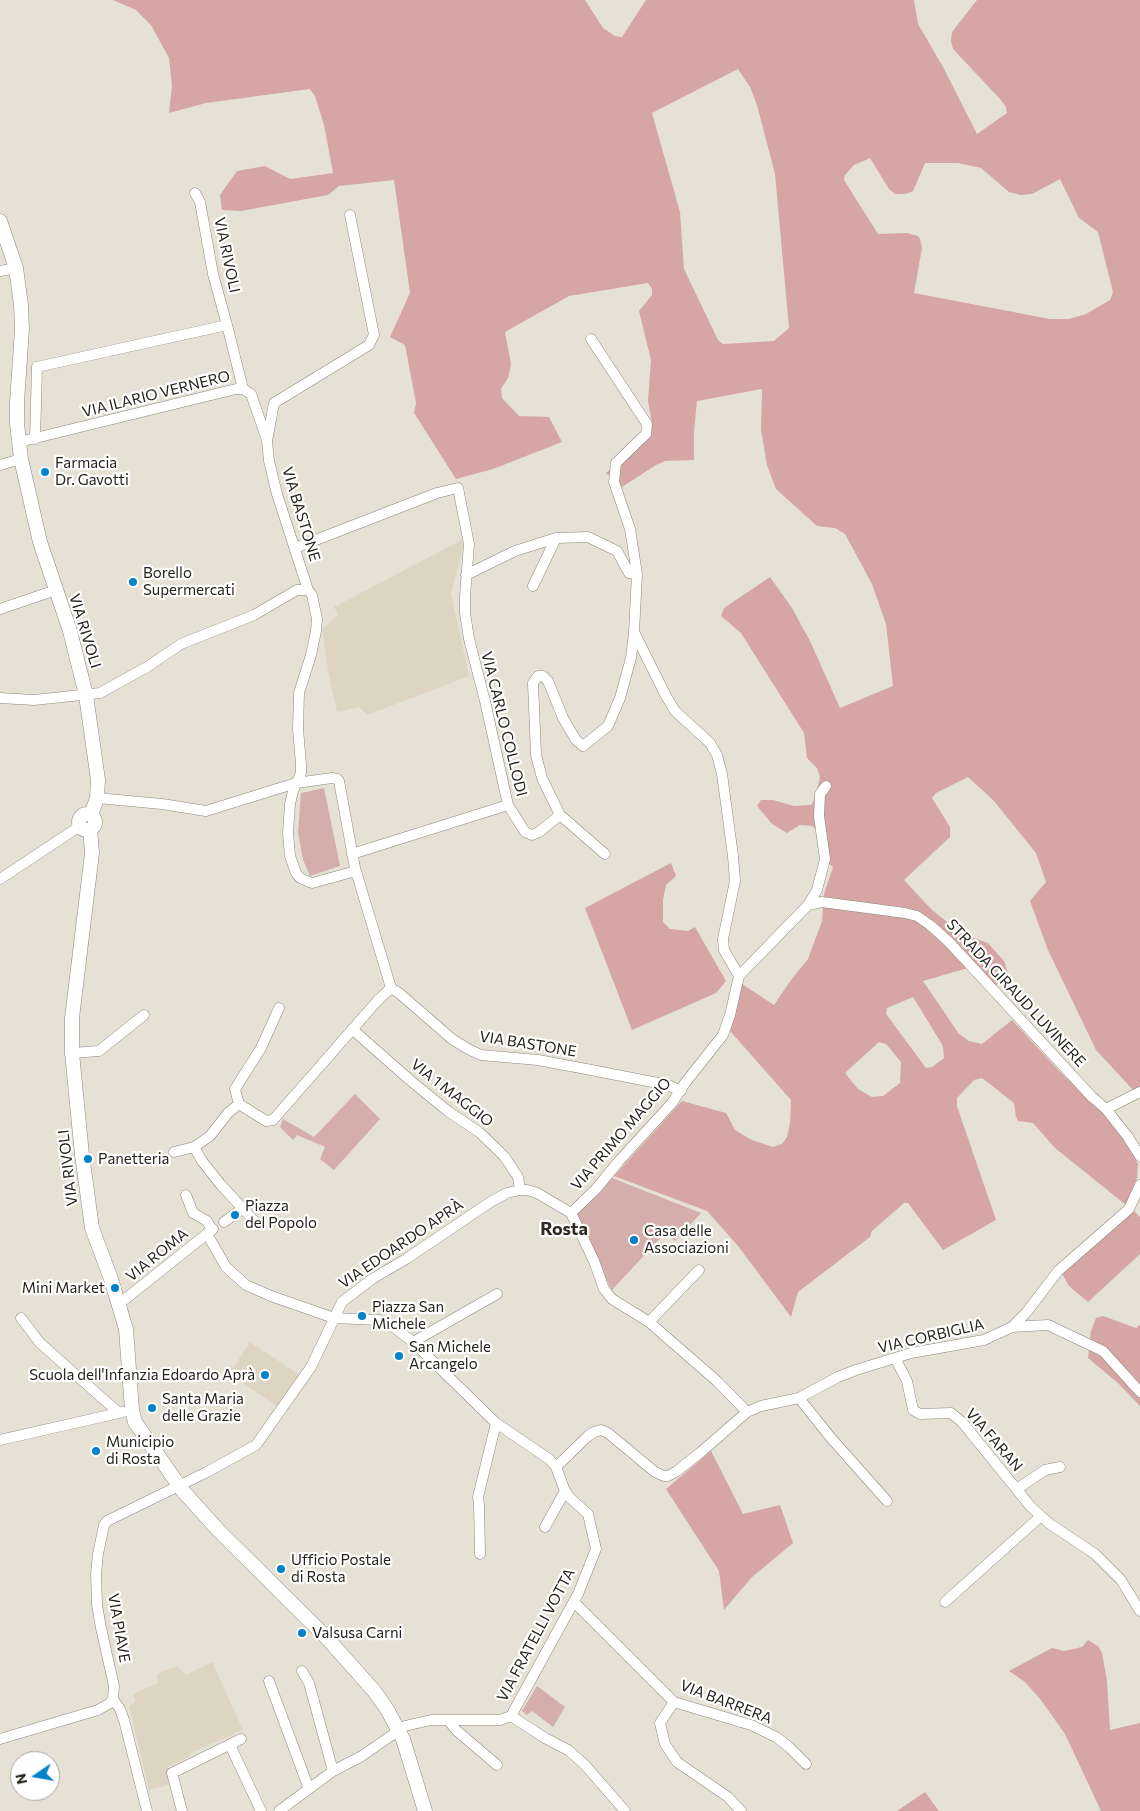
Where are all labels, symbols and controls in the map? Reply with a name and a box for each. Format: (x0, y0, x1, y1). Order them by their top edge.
street label: VIA RIVOLI (210, 215, 244, 295)
street label: VIA ILARIO VERNERO (80, 367, 232, 421)
place label: Farmacia Dr. Gavotti (55, 454, 129, 489)
street label: VIA BASTONE (278, 465, 324, 563)
marker: Farmacia Dr. Gavotti (39, 466, 51, 478)
place label: Borello Supermercati (143, 564, 235, 599)
marker: Borello Supermercati (127, 576, 139, 588)
street label: VIA RIVOLI (65, 592, 105, 670)
street label: VIA CARLO COLLODI (477, 650, 531, 798)
street label: STRADA GIRAUD LUVINERE (943, 915, 1089, 1071)
street label: VIA BASTONE (478, 1027, 578, 1061)
street label: VIA 1 MAGGIO (407, 1055, 497, 1131)
street label: VIA PRIMO MAGGIO (567, 1074, 675, 1194)
street label: VIA RIVOLI (54, 1129, 82, 1207)
place label: Panetteria (98, 1150, 169, 1168)
marker: Panetteria (82, 1153, 94, 1165)
street label: VIA EDOARDO APRÀ (335, 1196, 467, 1292)
place label: Piazza del Popolo (245, 1197, 317, 1232)
marker: Piazza del Popolo (229, 1209, 241, 1221)
district label: Rosta (540, 1218, 588, 1240)
place label: Casa delle Associazioni (644, 1222, 729, 1257)
street label: VIA ROMA (122, 1225, 192, 1285)
marker: Casa delle Associazioni (628, 1234, 640, 1246)
place label: Mini Market (22, 1279, 105, 1297)
marker: Mini Market (109, 1282, 121, 1294)
place label: Piazza San Michele (372, 1298, 444, 1333)
marker: Piazza San Michele (356, 1310, 368, 1322)
street label: VIA CORBIGLIA (876, 1315, 986, 1357)
place label: San Michele Arcangelo (409, 1338, 491, 1373)
marker: San Michele Arcangelo (393, 1350, 405, 1362)
place label: Scuola dell'Infanzia Edoardo Aprà (29, 1366, 255, 1384)
marker: Scuola dell'Infanzia Edoardo Aprà (259, 1369, 271, 1381)
place label: Santa Maria delle Grazie (162, 1390, 244, 1425)
marker: Santa Maria delle Grazie (146, 1402, 158, 1414)
street label: VIA FARAN (962, 1405, 1026, 1475)
place label: Municipio di Rosta (106, 1433, 174, 1468)
marker: Municipio di Rosta (90, 1445, 102, 1457)
place label: Ufficio Postale di Rosta (291, 1551, 391, 1586)
marker: Ufficio Postale di Rosta (275, 1563, 287, 1575)
street label: VIA FRATELLI VOTTA (493, 1565, 579, 1705)
street label: VIA PIAVE (104, 1592, 134, 1664)
place label: Valsusa Carni (312, 1624, 402, 1642)
marker: Valsusa Carni (296, 1627, 308, 1639)
street label: VIA BARRERA (677, 1676, 775, 1728)
north arrow (10, 1751, 60, 1801)
text: N (11, 1772, 30, 1786)

